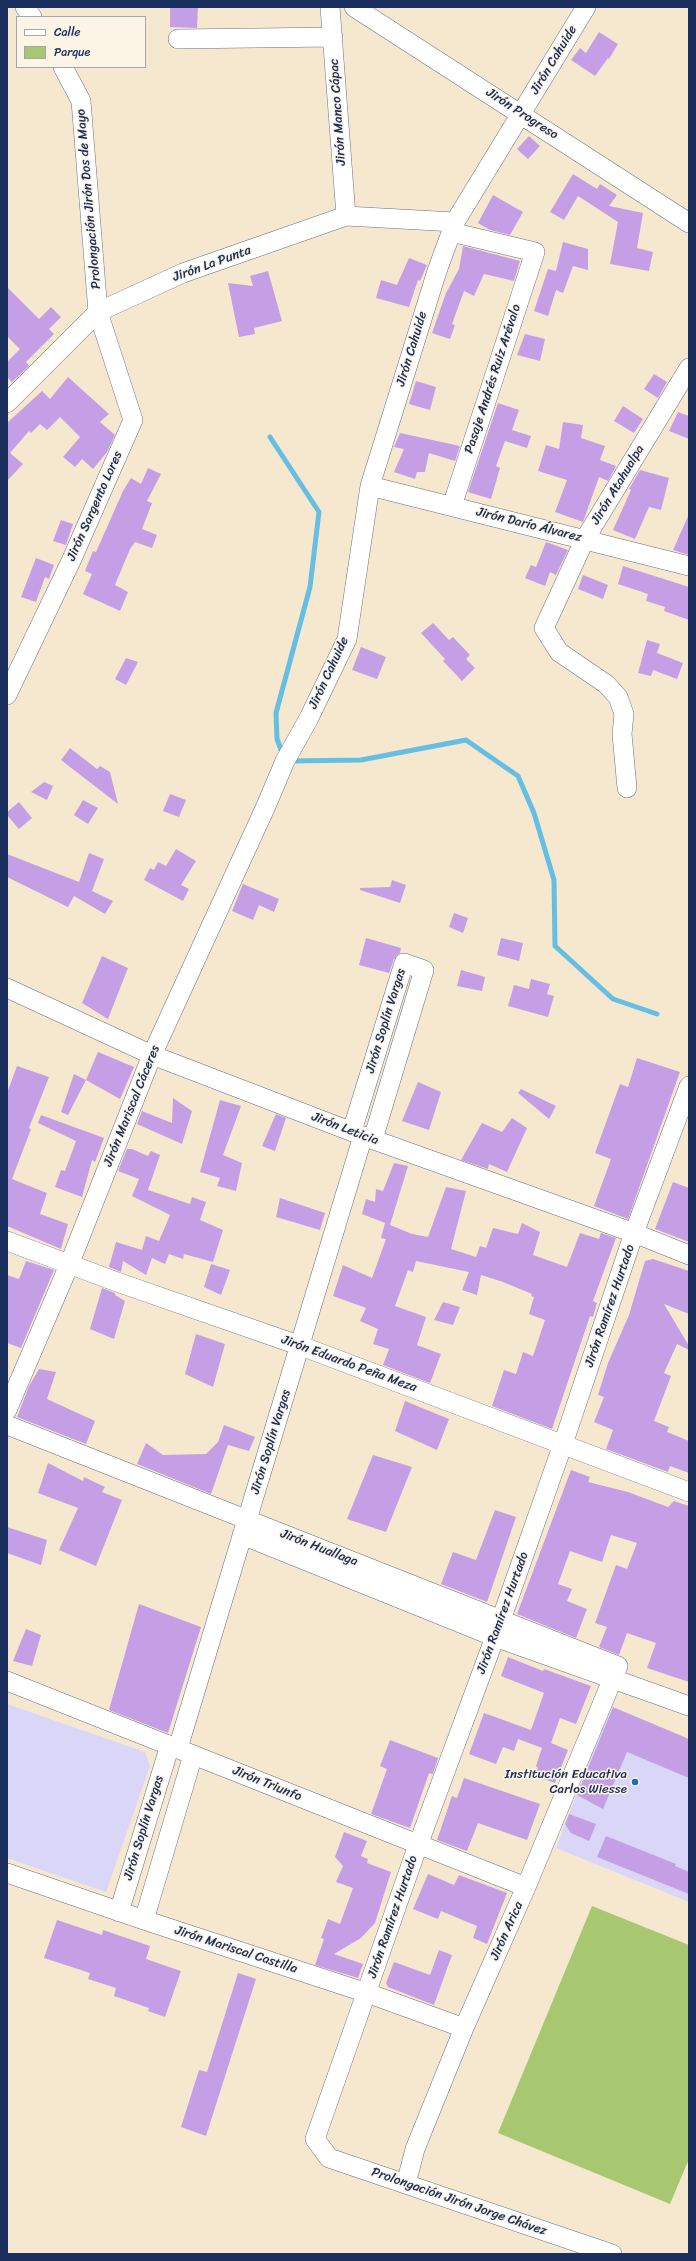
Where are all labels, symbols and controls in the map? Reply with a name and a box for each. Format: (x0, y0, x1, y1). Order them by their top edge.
legend (16, 16, 146, 68)
text: Calle (54, 21, 81, 43)
street label: Jirón Cahuide (527, 23, 581, 97)
text: Parque (54, 41, 90, 63)
street label: Jirón Manco Cápac (326, 58, 350, 166)
street label: Jirón Progreso (483, 85, 561, 143)
street label: Prolongación Jirón Dos de Mayo (73, 108, 105, 290)
street label: Jirón La Punta (171, 243, 253, 285)
street label: Pasaje Andrés Ruiz Arévalo (461, 302, 525, 456)
street label: Jirón Cahuide (393, 310, 431, 388)
street label: Jirón Atahualpa (588, 442, 648, 528)
street label: Jirón Sargento Lores (64, 449, 126, 563)
street label: Jirón Darío Álvarez (475, 504, 583, 546)
street label: Jirón Cahuide (306, 635, 352, 711)
street label: Jirón Soplín Vargas (363, 967, 409, 1075)
street label: Jirón Mariscal Cáceres (101, 1043, 163, 1169)
street label: Jirón Leticia (309, 1109, 381, 1149)
street label: Jirón Ramírez Hurtado (582, 1243, 638, 1369)
street label: Jirón Eduardo Peña Meza (279, 1332, 419, 1396)
street label: Jirón Soplín Vargas (248, 1388, 294, 1496)
street label: Jirón Huallaga (278, 1526, 360, 1570)
street label: Jirón Ramírez Hurtado (474, 1550, 532, 1676)
street label: Jirón Triunfo (230, 1763, 304, 1805)
place label: Institución Educativa Carlos Wiesse (505, 1767, 627, 1798)
street label: Jirón Soplín Vargas (121, 1774, 167, 1882)
marker: Institución Educativa Carlos Wiesse (630, 1777, 640, 1787)
street label: Jirón Ramírez Hurtado (365, 1854, 421, 1980)
street label: Jirón Arica (487, 1899, 527, 1963)
street label: Jirón Mariscal Castilla (173, 1923, 299, 1977)
street label: Prolongación Jirón Jorge Chávez (369, 2165, 549, 2239)

